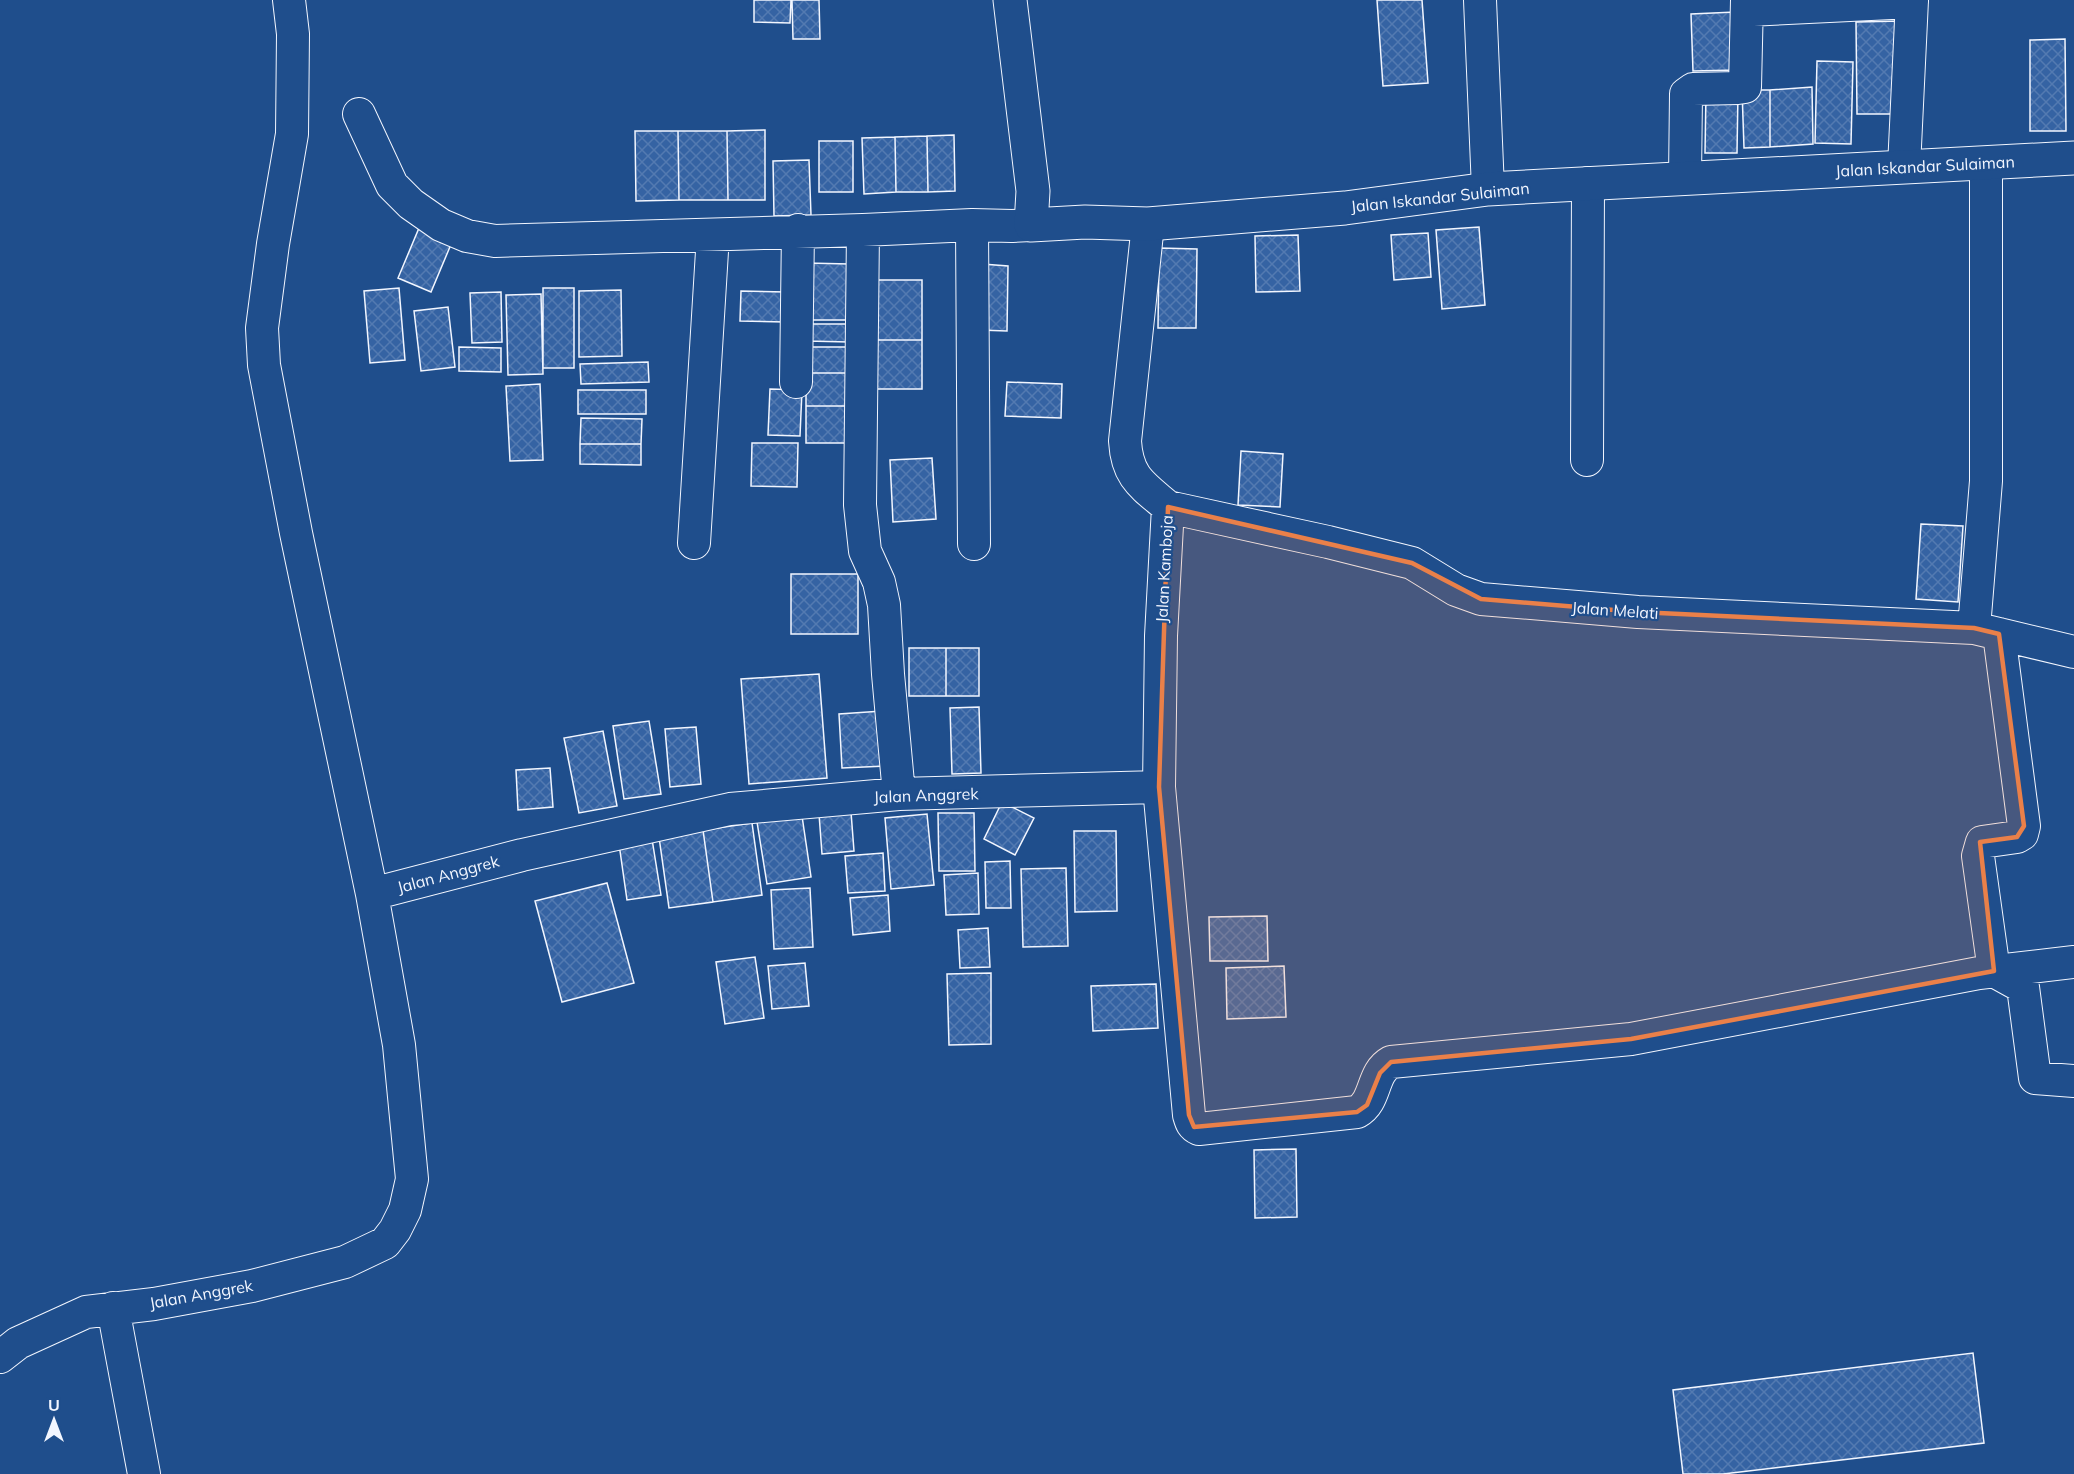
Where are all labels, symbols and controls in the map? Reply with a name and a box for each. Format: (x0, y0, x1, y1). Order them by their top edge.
street label: Jalan Iskandar Sulaiman (1835, 151, 2015, 181)
street label: Jalan Iskandar Sulaiman (1350, 178, 1530, 216)
street label: Jalan Kamboja (1151, 515, 1177, 623)
street label: Jalan Melati (1571, 597, 1659, 623)
street label: Jalan Anggrek (873, 783, 980, 807)
street label: Jalan Anggrek (395, 851, 502, 897)
street label: Jalan Anggrek (148, 1275, 255, 1313)
north arrow (24, 1390, 84, 1450)
text: U (48, 1395, 60, 1415)

